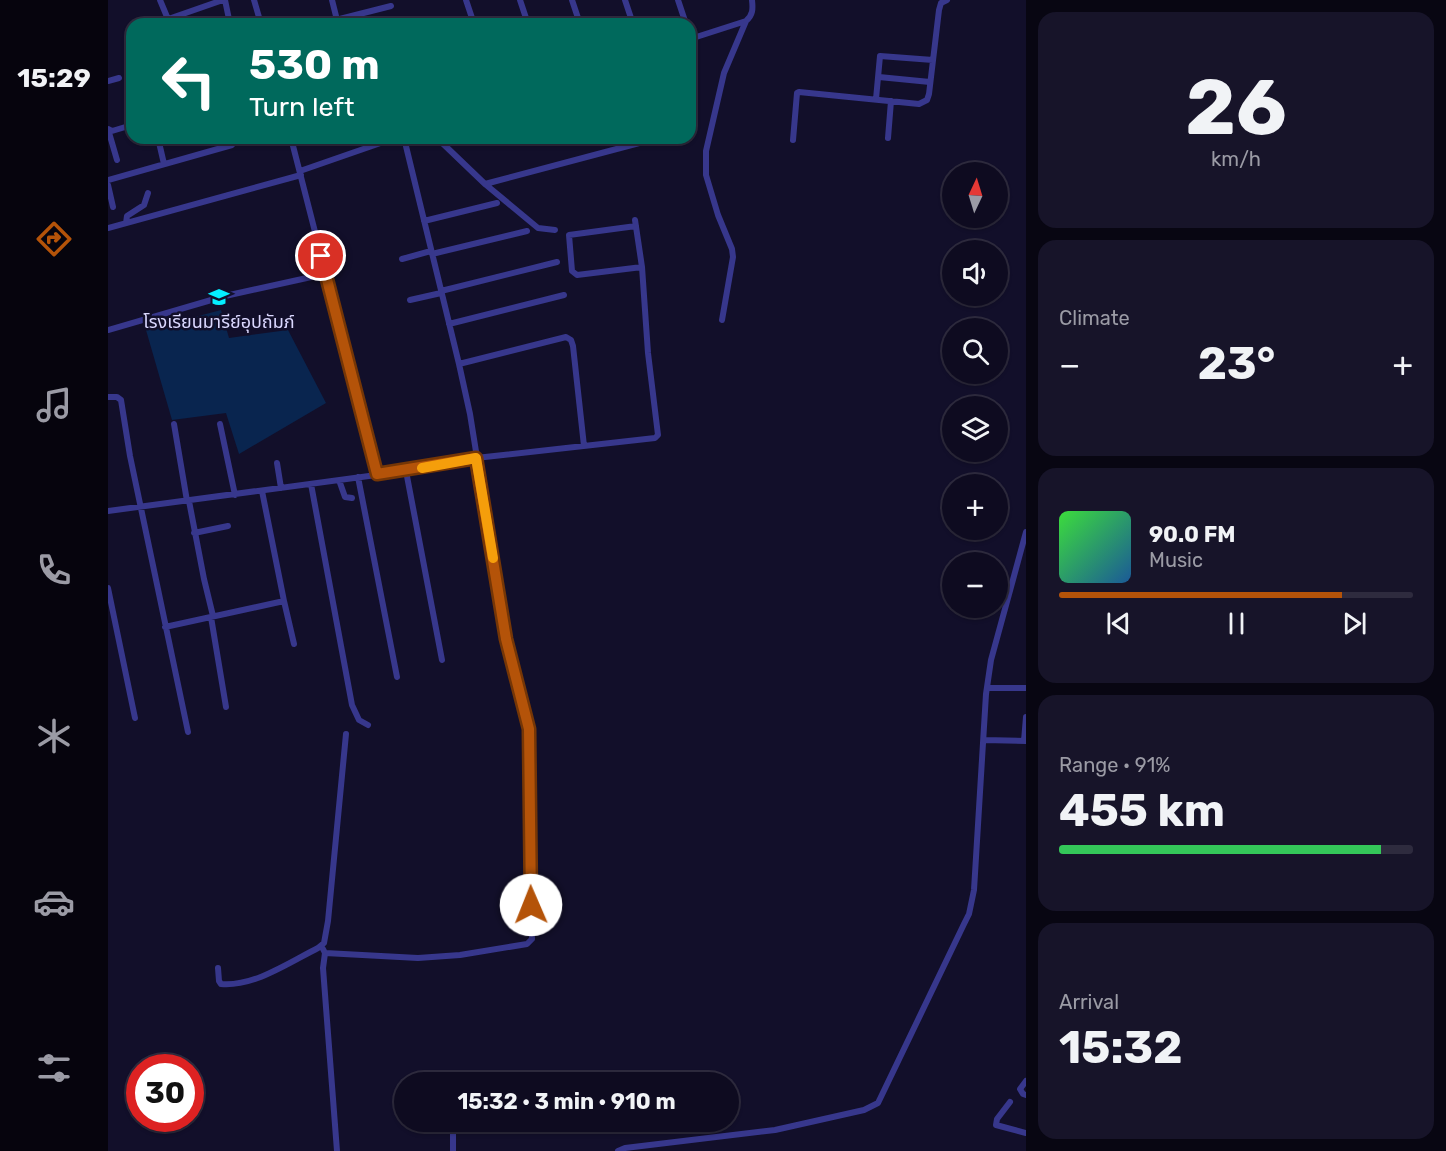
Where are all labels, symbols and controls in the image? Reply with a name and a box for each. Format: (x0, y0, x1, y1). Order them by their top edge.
text: 530 m (249, 40, 380, 90)
icon: left (150, 42, 228, 120)
text: 26 (1185, 61, 1287, 154)
text: 15:29 (17, 62, 91, 94)
text: Turn left (249, 91, 354, 123)
text: km/h (1211, 147, 1261, 171)
north arrow (942, 162, 1008, 228)
map controls (942, 162, 1008, 618)
icon: directions (33, 218, 75, 260)
pin (295, 230, 346, 281)
icon: arrive (304, 239, 337, 272)
button: sound (942, 240, 1008, 306)
school or university icon: โรงเรียนมารีย์อุปถัมภ์ (207, 285, 231, 309)
text: Climate (1059, 306, 1130, 330)
place label: โรงเรียนมารีย์อุปถัมภ์ (143, 311, 295, 333)
button: search (942, 318, 1008, 384)
text: 23° (1198, 337, 1275, 390)
text: − (1059, 345, 1080, 384)
text: + (1392, 345, 1413, 384)
icon: music (33, 384, 75, 426)
button: layers (942, 396, 1008, 462)
button: + (942, 474, 1008, 540)
text: 90.0 FM (1149, 521, 1235, 548)
text: Music (1149, 548, 1203, 572)
icon: phone (33, 549, 75, 591)
button: − (942, 552, 1008, 618)
icon: previous (1102, 607, 1135, 640)
icon: pause (1220, 607, 1253, 640)
icon: next (1338, 607, 1371, 640)
icon: climate (33, 715, 75, 757)
text: Range · 91% (1059, 753, 1170, 777)
text: 455 km (1059, 784, 1225, 837)
position arrow (499, 873, 563, 937)
icon: car (33, 881, 75, 923)
text: Arrival (1059, 990, 1119, 1014)
text: 15:32 (1059, 1021, 1182, 1074)
icon: filters (33, 1047, 75, 1089)
speed limit sign: 30 (126, 1054, 204, 1132)
text: 15:32 · 3 min · 910 m (457, 1088, 676, 1115)

